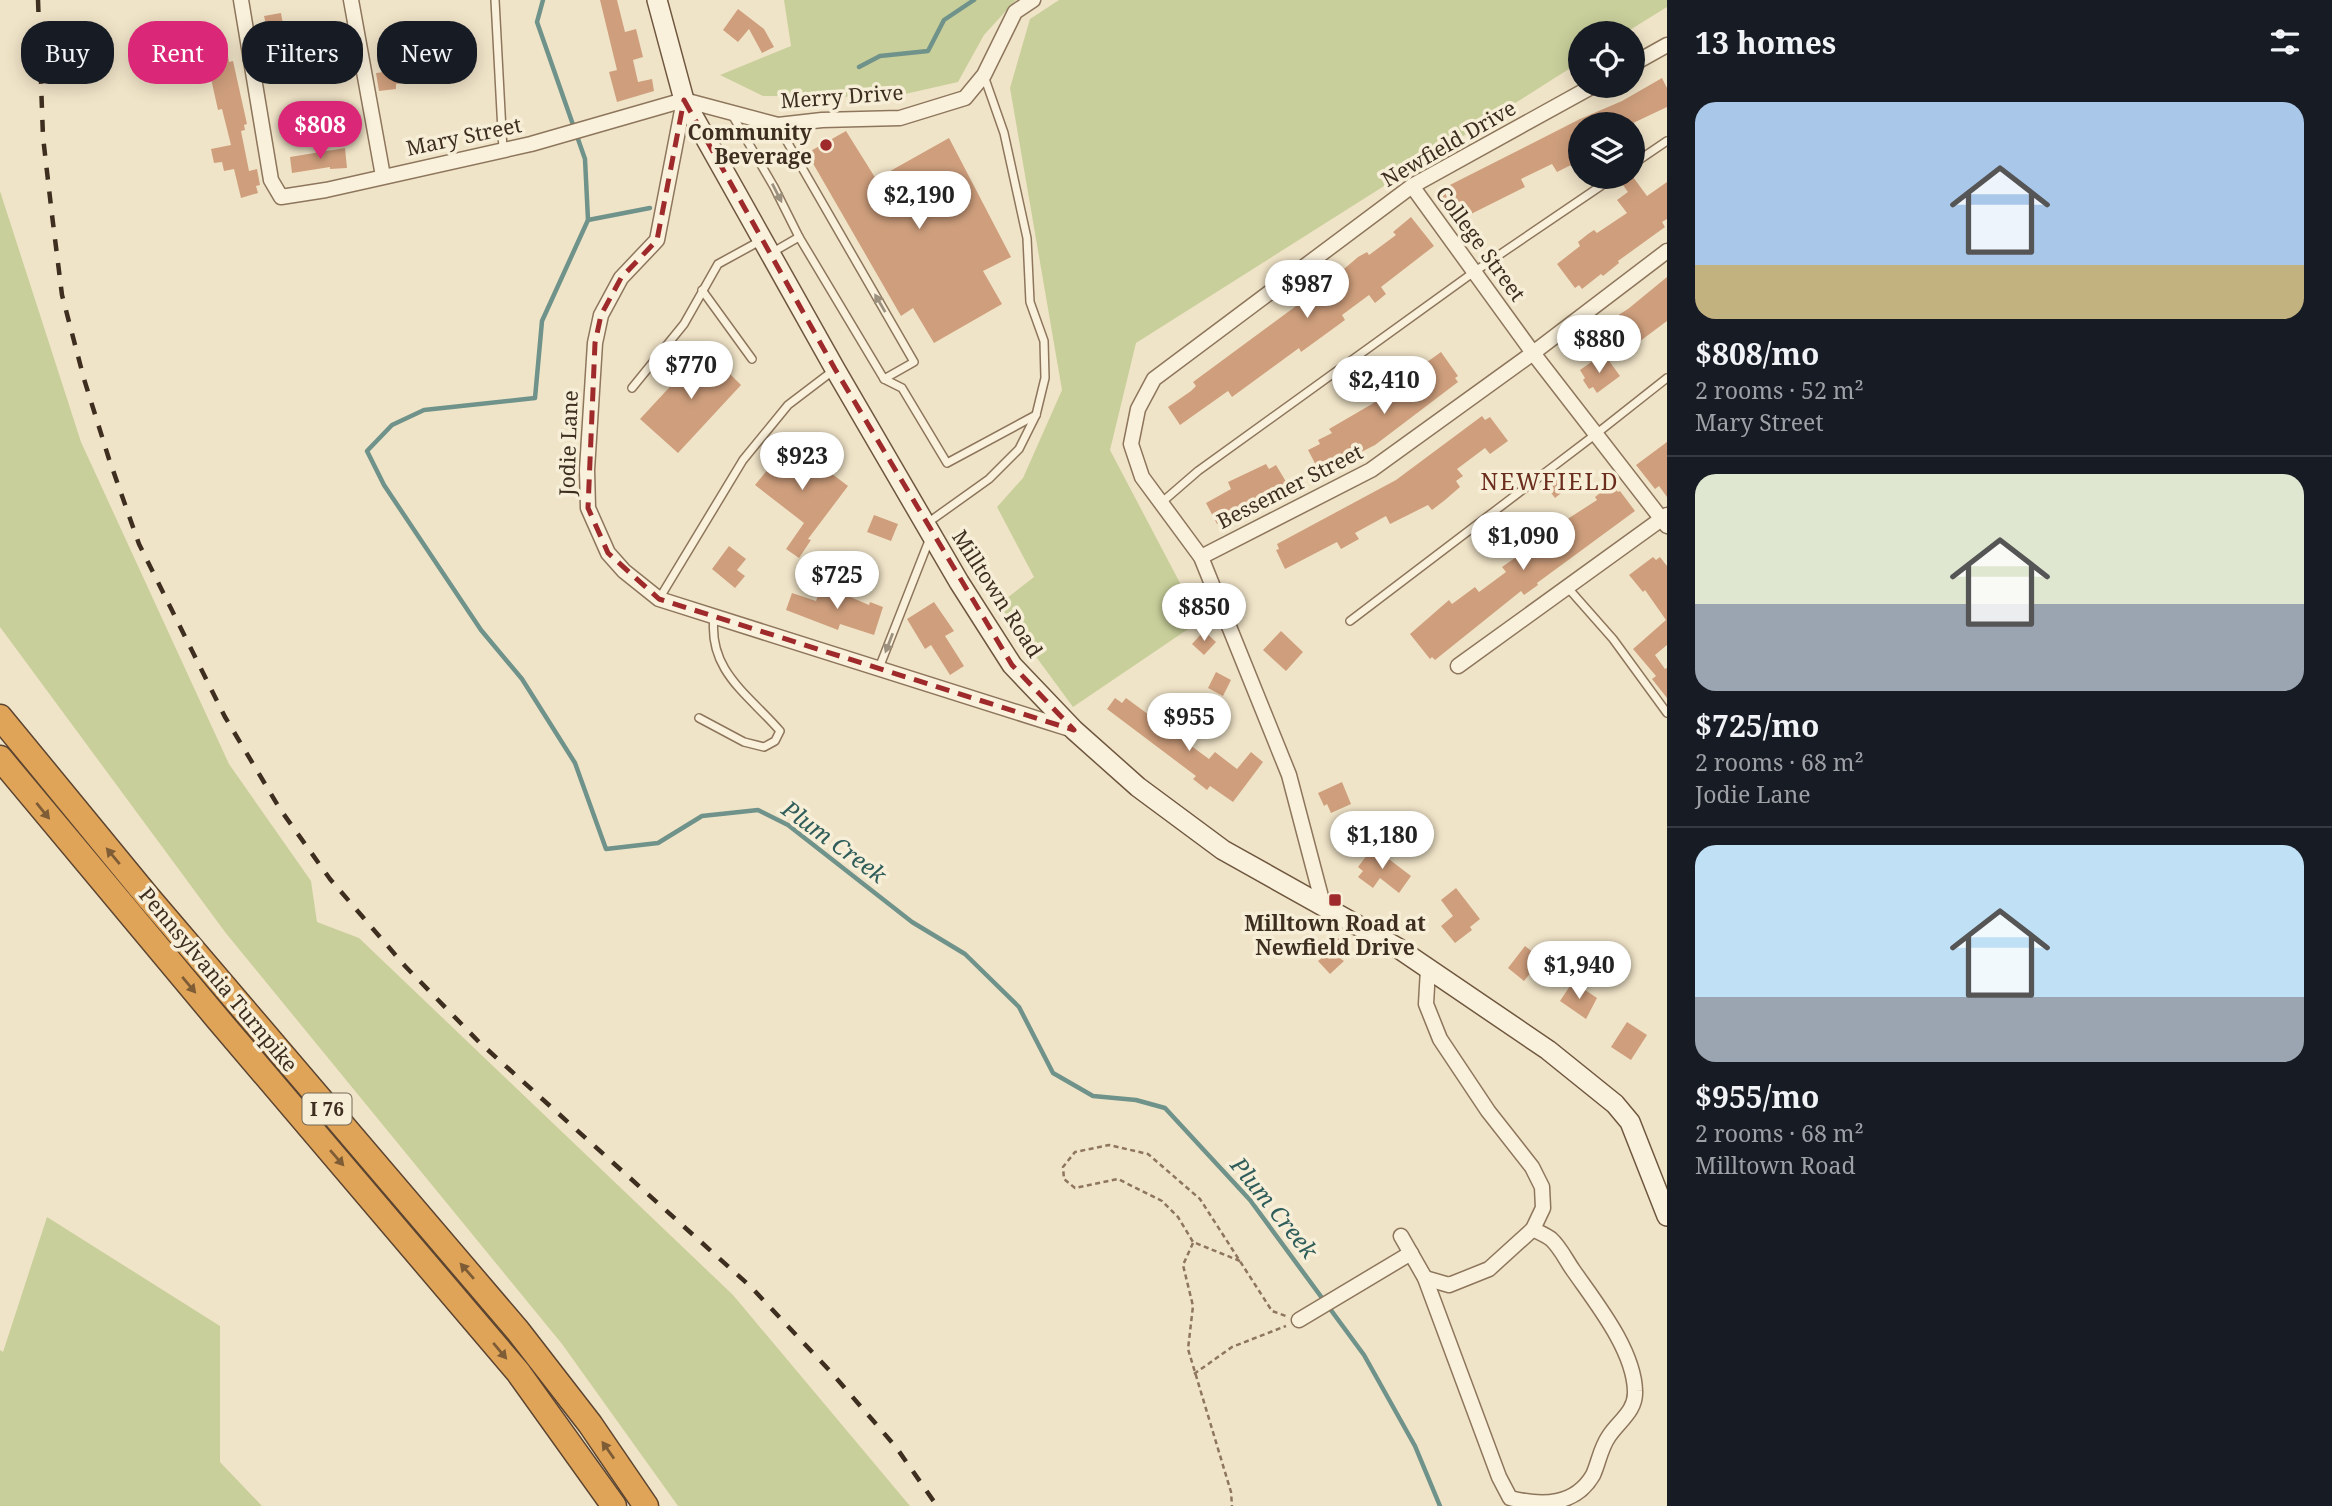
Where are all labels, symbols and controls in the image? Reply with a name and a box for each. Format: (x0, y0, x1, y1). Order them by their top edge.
chip: Buy (21, 21, 114, 84)
chip: Rent (128, 21, 228, 84)
chip: Filters (242, 21, 363, 84)
chip: New (377, 21, 477, 84)
map controls (1568, 21, 1645, 189)
button: locate (1568, 21, 1645, 98)
text: 13 homes (1695, 22, 1836, 63)
icon: filters (2266, 23, 2304, 61)
street label: Merry Drive (779, 78, 904, 114)
street label: Newfield Drive (1376, 93, 1521, 193)
pin: $808 (279, 102, 361, 161)
text: $808 (294, 108, 346, 140)
street label: Mary Street (404, 110, 524, 162)
button: layers (1568, 112, 1645, 189)
place label: Community Beverage (688, 118, 813, 170)
marker: Community Beverage (818, 137, 834, 153)
icon: home (1937, 147, 2063, 273)
pin: $2,190 (862, 172, 976, 231)
text: $2,190 (883, 178, 955, 210)
street label: College Street (1430, 180, 1532, 307)
one-way arrow (771, 183, 783, 203)
pin: $987 (1266, 260, 1348, 320)
text: $987 (1281, 267, 1333, 299)
one-way arrow (874, 294, 886, 313)
pin: $880 (1558, 316, 1640, 375)
text: $880 (1573, 322, 1625, 354)
text: $808/mo (1695, 333, 1819, 374)
pin: $770 (650, 342, 732, 401)
text: $770 (665, 348, 717, 380)
pin: $2,410 (1327, 356, 1441, 416)
text: $2,410 (1348, 363, 1420, 395)
text: 2 rooms · 52 m² (1695, 374, 1864, 406)
street label: Jodie Lane (552, 390, 584, 497)
text: Mary Street (1695, 406, 1823, 438)
pin: $923 (761, 433, 843, 492)
street label: Bessemer Street (1212, 437, 1367, 535)
text: $923 (776, 439, 828, 471)
district label: NEWFIELD (1481, 465, 1619, 497)
pin: $1,090 (1466, 512, 1580, 572)
text: $1,090 (1487, 519, 1559, 551)
icon: home (1937, 519, 2063, 645)
street label: Milltown Road (946, 524, 1050, 663)
pin: $725 (796, 552, 878, 611)
text: $725 (811, 558, 863, 590)
pin: $850 (1163, 584, 1245, 643)
text: $850 (1178, 590, 1230, 622)
one-way arrow (883, 633, 894, 654)
pin: $955 (1148, 694, 1230, 753)
text: $955 (1163, 700, 1215, 732)
text: $725/mo (1695, 705, 1819, 746)
text: 2 rooms · 68 m² (1695, 746, 1864, 778)
text: Jodie Lane (1695, 778, 1811, 810)
water label: Plum Creek (775, 792, 894, 891)
one-way arrow (35, 802, 50, 820)
pin: $1,180 (1325, 812, 1439, 871)
text: $1,180 (1346, 818, 1418, 850)
one-way arrow (106, 847, 121, 864)
street label: Pennsylvania Turnpike (133, 881, 304, 1078)
icon: home (1937, 890, 2063, 1016)
marker: Milltown Road at Newfield Drive (1327, 892, 1343, 908)
place label: Milltown Road at Newfield Drive (1244, 909, 1426, 961)
pin: $1,940 (1522, 942, 1636, 1001)
text: $1,940 (1543, 948, 1615, 980)
one-way arrow (181, 977, 196, 994)
text: $955/mo (1695, 1076, 1819, 1117)
road number: I 76 (302, 1093, 352, 1124)
text: 2 rooms · 68 m² (1695, 1117, 1864, 1149)
water label: Plum Creek (1223, 1149, 1326, 1266)
text: Milltown Road (1695, 1149, 1856, 1181)
one-way arrow (329, 1150, 344, 1167)
one-way arrow (459, 1262, 475, 1280)
one-way arrow (492, 1342, 507, 1359)
one-way arrow (601, 1441, 615, 1459)

